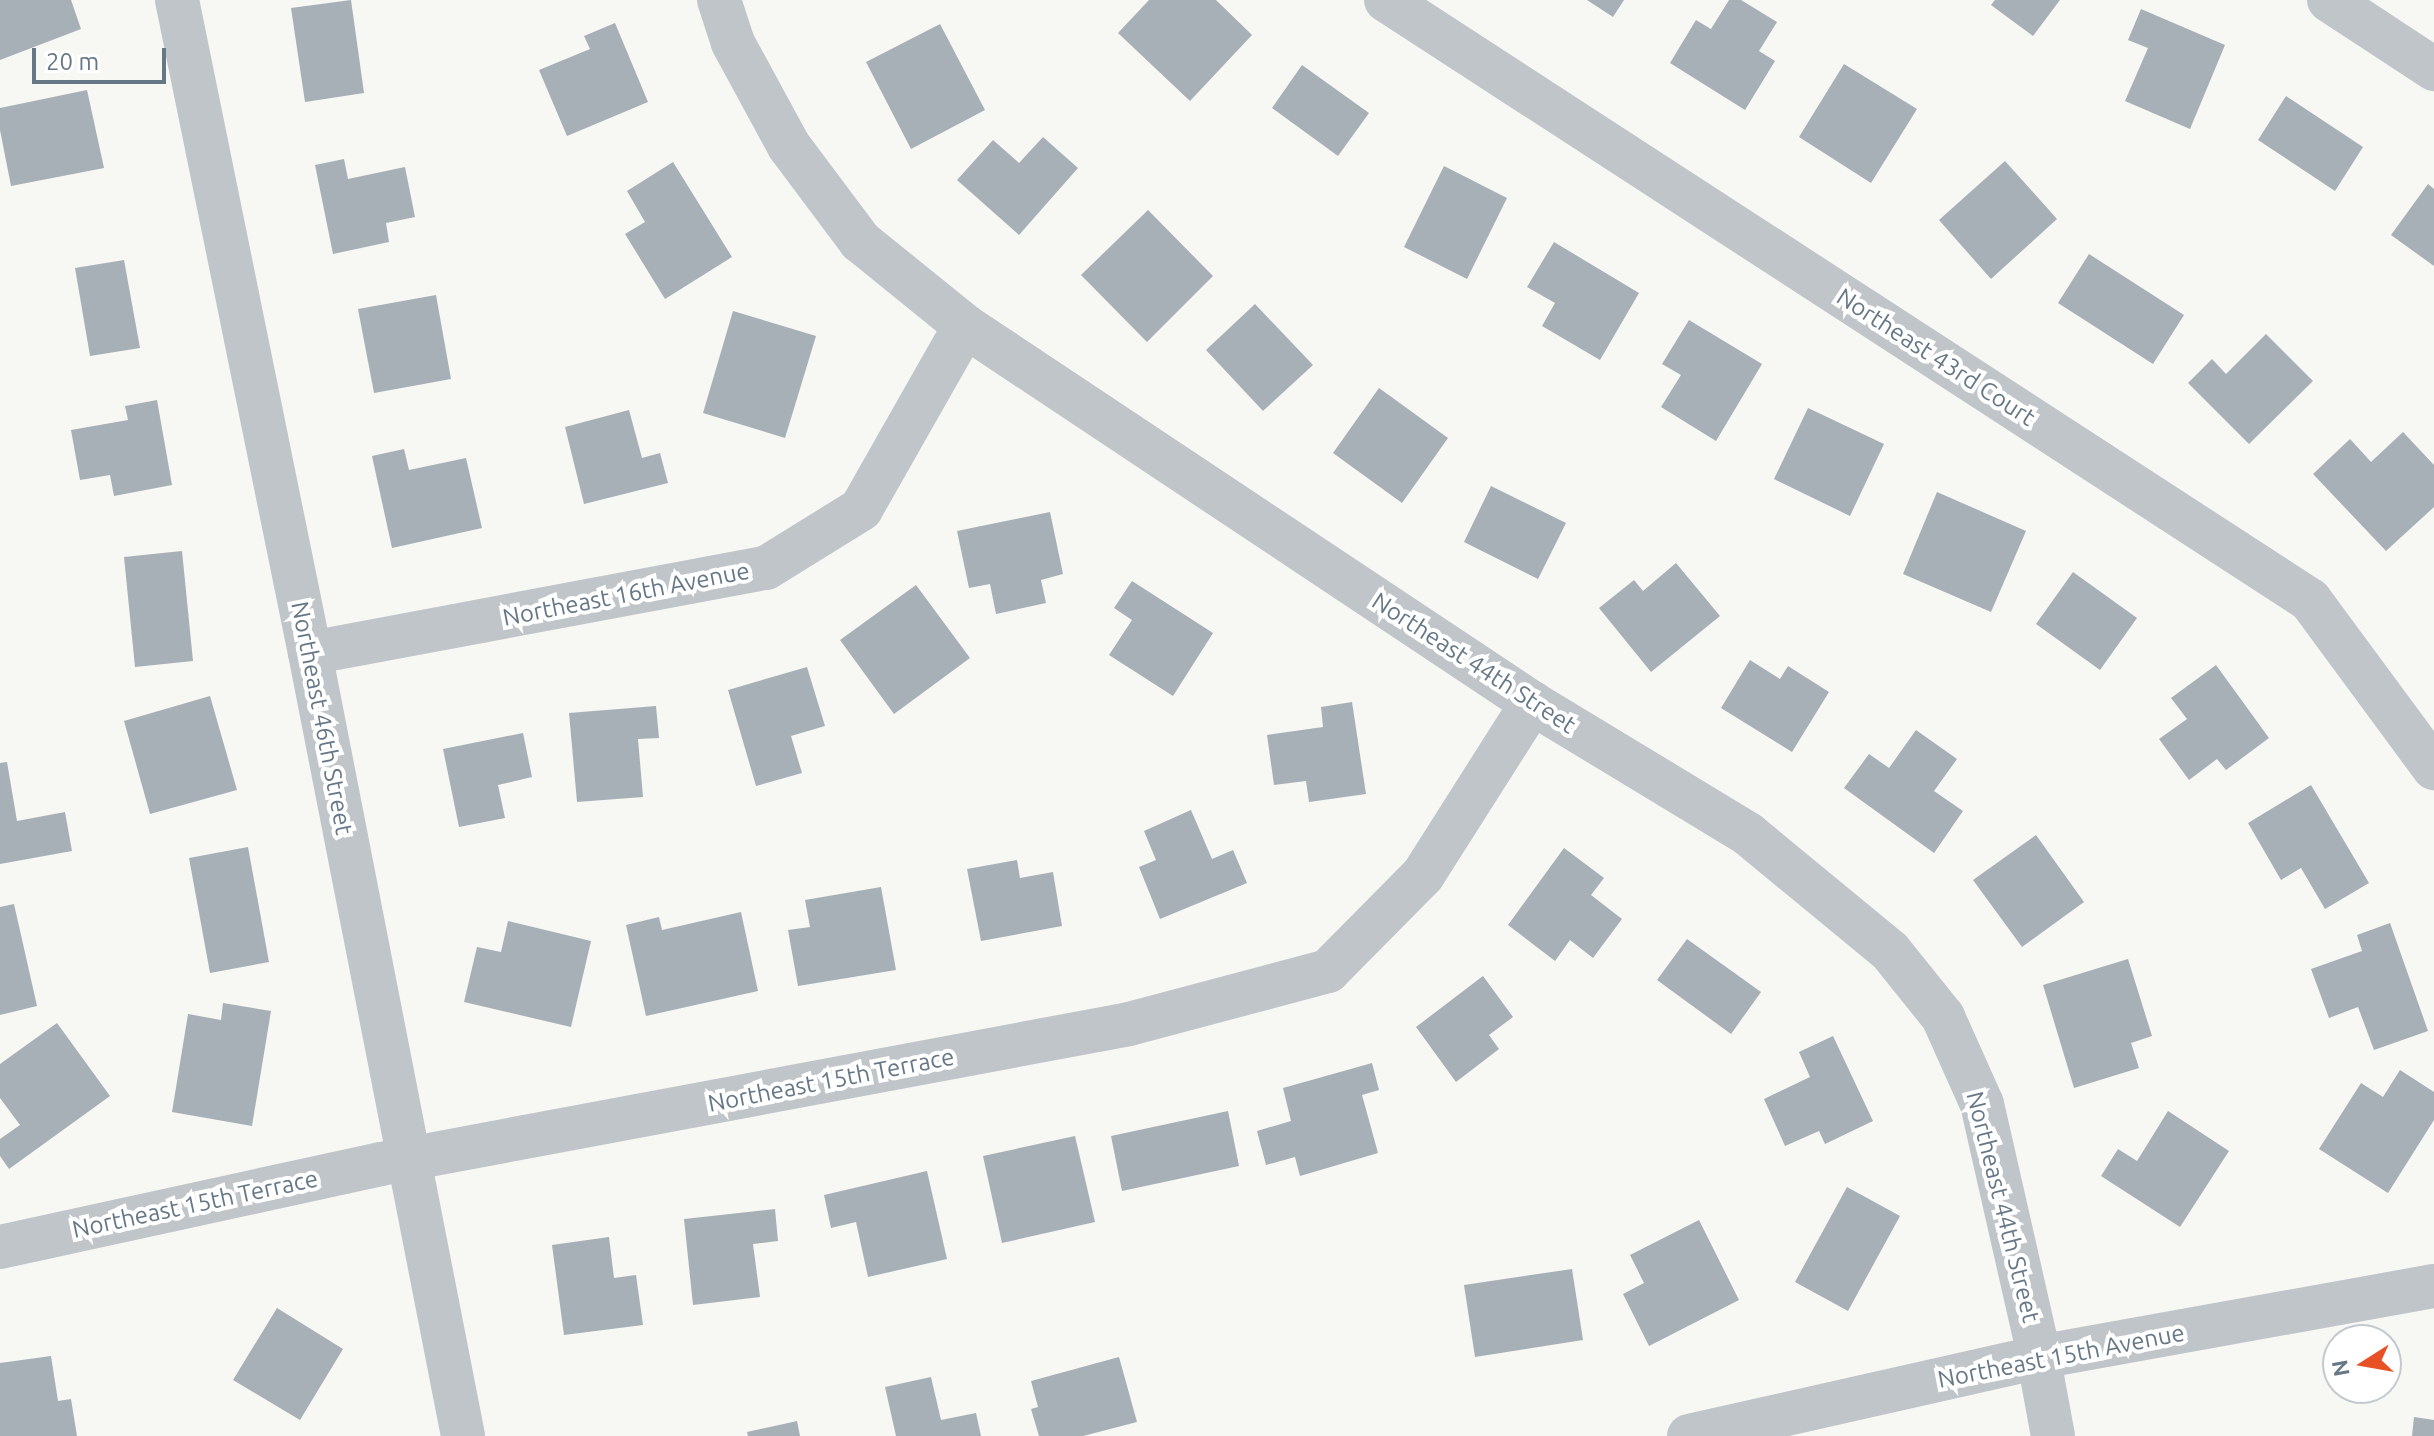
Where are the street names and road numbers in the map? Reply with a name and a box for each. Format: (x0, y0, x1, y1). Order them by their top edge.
street label: Northeast 43rd Court (1831, 282, 2041, 432)
street label: Northeast 16th Avenue (500, 556, 752, 632)
street label: Northeast 44th Street (1367, 586, 1581, 740)
street label: Northeast 46th Street (285, 599, 359, 837)
street label: Northeast 15th Terrace (705, 1042, 957, 1118)
street label: Northeast 44th Street (1960, 1089, 2046, 1325)
street label: Northeast 15th Terrace (70, 1164, 320, 1244)
street label: Northeast 15th Avenue (1935, 1318, 2187, 1394)

